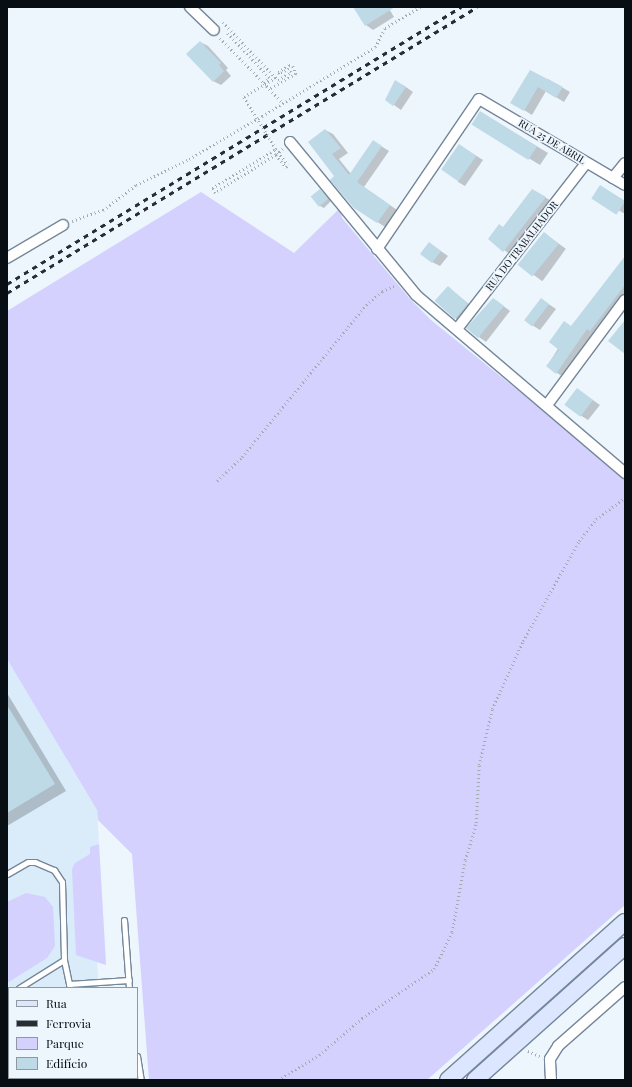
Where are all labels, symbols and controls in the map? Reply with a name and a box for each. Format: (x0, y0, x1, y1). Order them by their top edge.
street label: RUA 25 DE ABRIL (516, 117, 588, 167)
street label: RUA DO TRABALHADOR (483, 199, 561, 293)
legend (8, 987, 138, 1079)
text: Rua (46, 995, 67, 1011)
text: Ferrovia (46, 1015, 91, 1031)
text: Parque (46, 1035, 84, 1051)
text: Edifício (46, 1055, 87, 1071)

